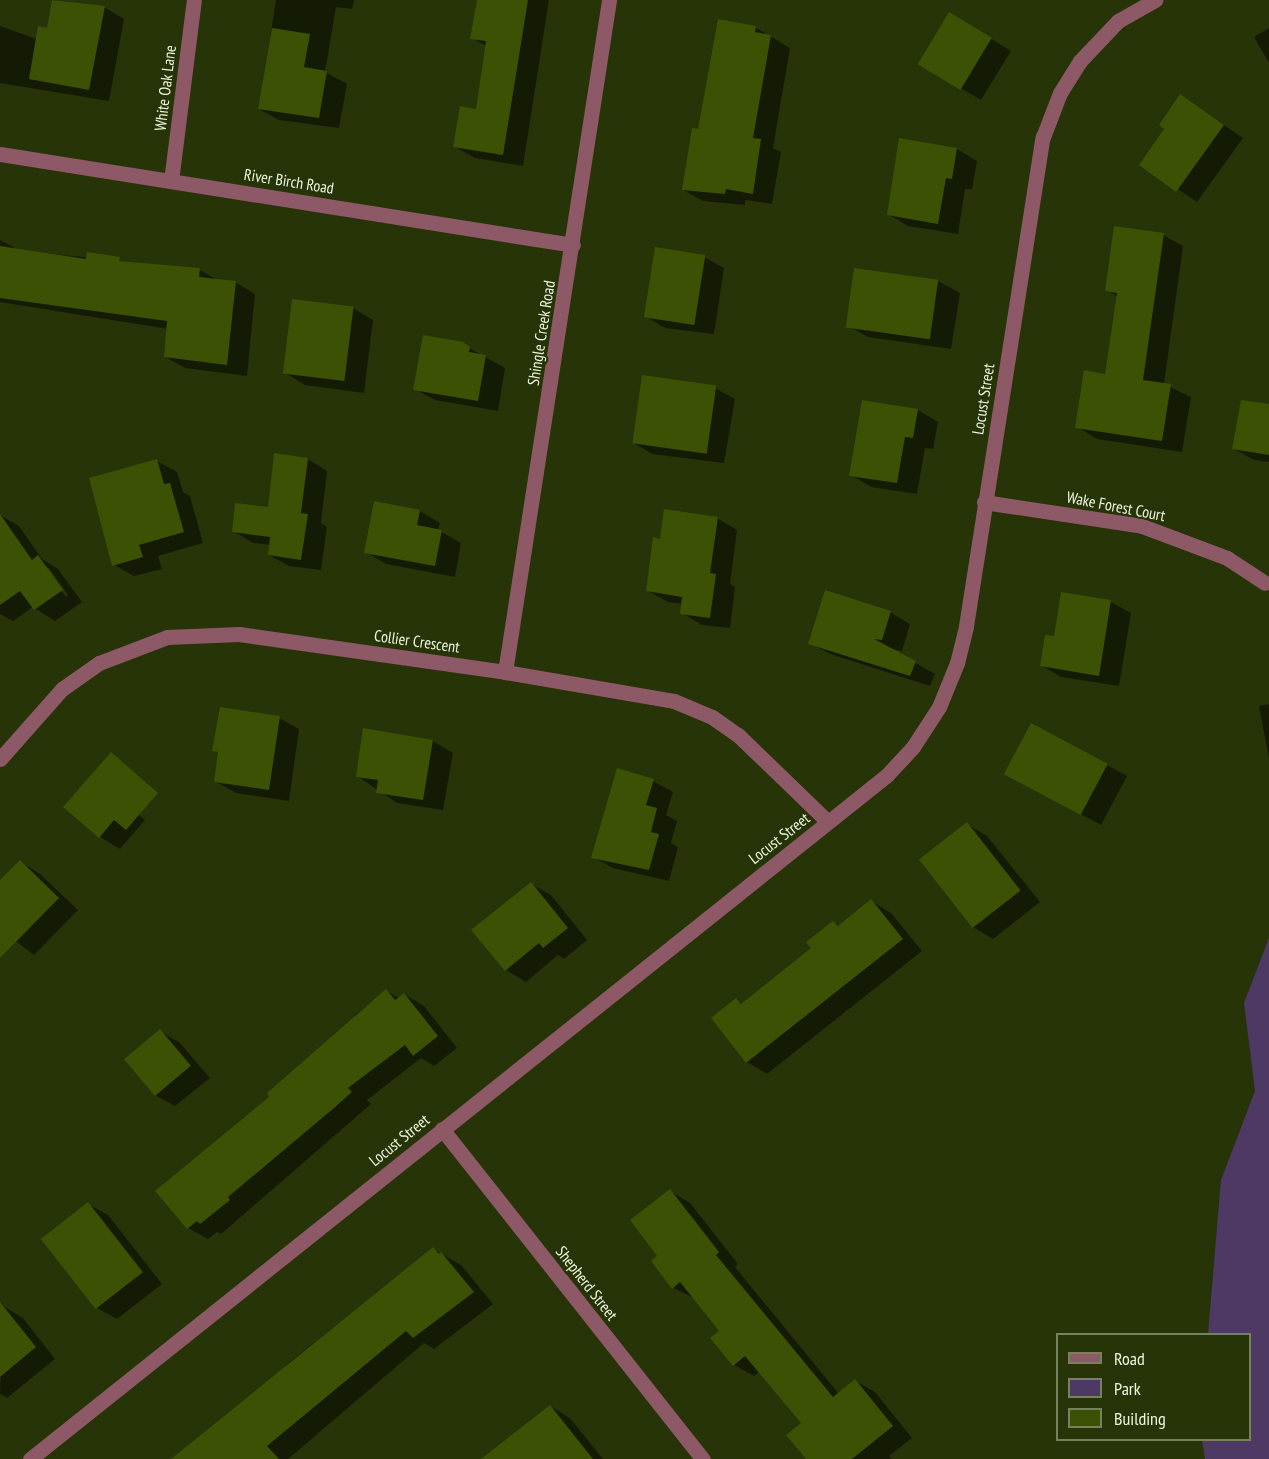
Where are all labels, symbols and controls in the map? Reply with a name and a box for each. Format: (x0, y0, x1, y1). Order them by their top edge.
street label: White Oak Lane (150, 44, 180, 132)
street label: River Birch Road (243, 164, 335, 198)
street label: Shingle Creek Road (523, 279, 559, 387)
street label: Locust Street (968, 362, 998, 436)
street label: Wake Forest Court (1065, 487, 1167, 525)
street label: Collier Crescent (373, 626, 461, 656)
street label: Locust Street (745, 808, 813, 868)
street label: Locust Street (365, 1110, 433, 1170)
street label: Shepherd Street (552, 1242, 622, 1324)
legend (1056, 1333, 1251, 1441)
text: Road (1114, 1347, 1145, 1370)
text: Park (1114, 1377, 1141, 1400)
text: Building (1114, 1407, 1166, 1430)

